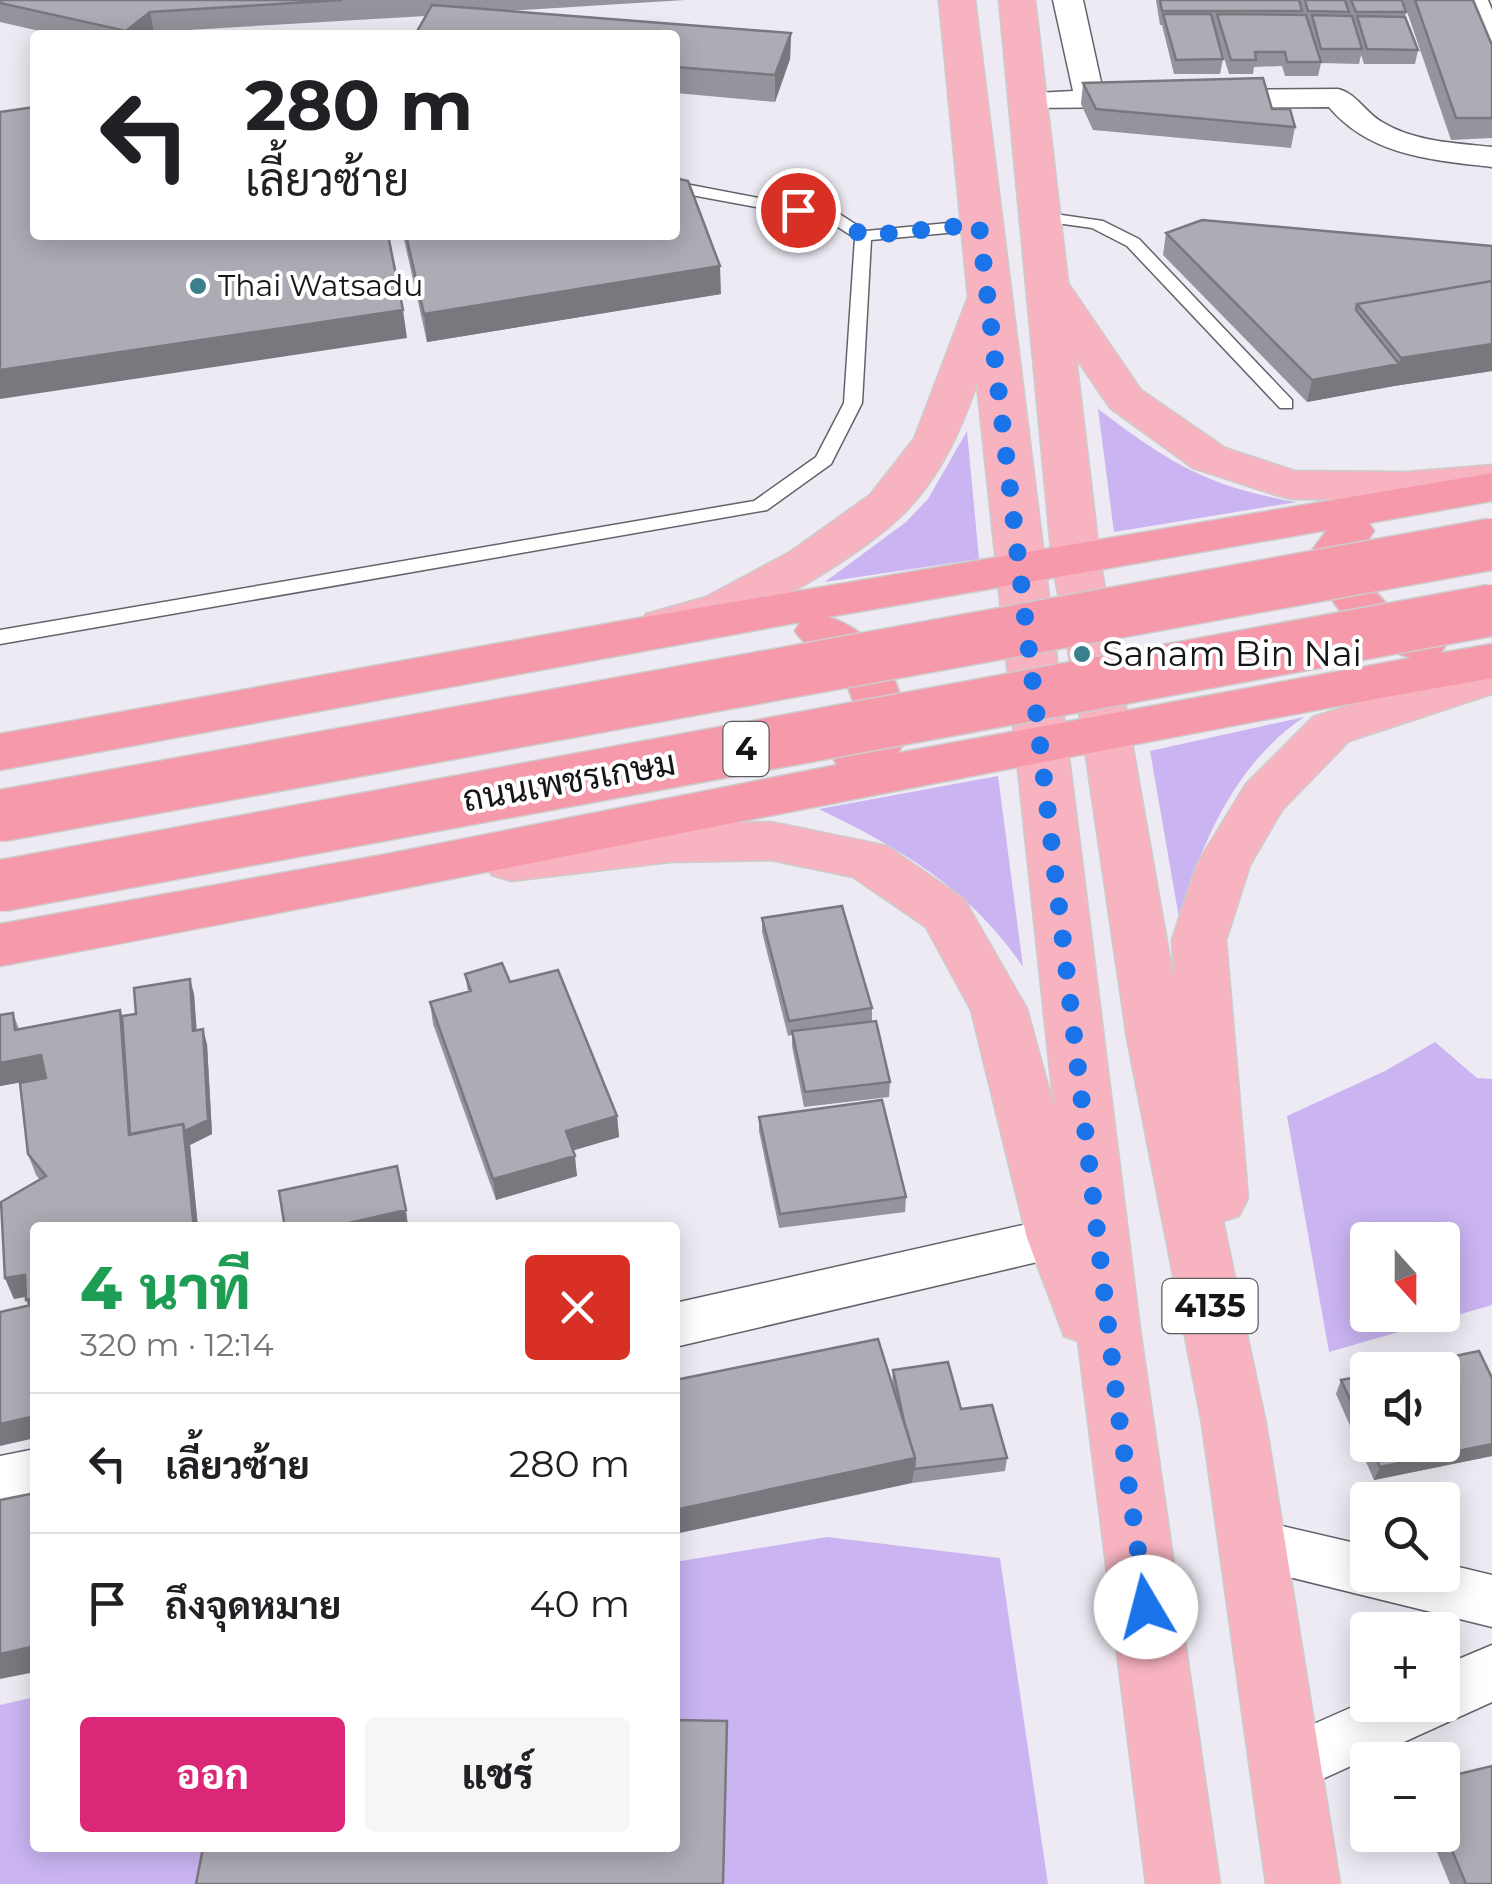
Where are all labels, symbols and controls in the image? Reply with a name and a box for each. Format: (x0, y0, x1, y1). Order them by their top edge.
text: 280 m (245, 62, 473, 148)
icon: left (80, 70, 210, 200)
text: เลี้ยวซ้าย (245, 152, 409, 207)
pin (756, 168, 841, 253)
icon: arrive (771, 183, 826, 238)
place label: Thai Watsadu (218, 267, 424, 304)
marker: Thai Watsadu (187, 275, 209, 297)
place label: Sanam Bin Nai (1102, 632, 1362, 675)
marker: Sanam Bin Nai (1071, 643, 1093, 665)
road number: 4 (724, 722, 768, 776)
street label: ถนนเพชรเกษม (459, 741, 679, 820)
north arrow (1350, 1222, 1460, 1332)
map controls (1350, 1222, 1460, 1852)
text: 4 นาที (80, 1251, 251, 1324)
button: close (525, 1255, 630, 1360)
road number: 4135 (1162, 1279, 1258, 1333)
text: 320 m · 12:14 (80, 1325, 274, 1364)
button: sound (1350, 1352, 1460, 1462)
icon: left (80, 1436, 135, 1491)
text: 280 m (509, 1440, 630, 1487)
text: เลี้ยวซ้าย (165, 1442, 310, 1489)
button: search (1350, 1482, 1460, 1592)
position arrow (1094, 1555, 1198, 1659)
icon: arrive (80, 1576, 135, 1631)
text: 40 m (529, 1580, 630, 1627)
text: ถึงจุดหมาย (165, 1582, 341, 1629)
button: + (1350, 1612, 1460, 1722)
button: ออก (80, 1717, 345, 1832)
button: แชร์ (365, 1717, 630, 1832)
button: − (1350, 1742, 1460, 1852)

